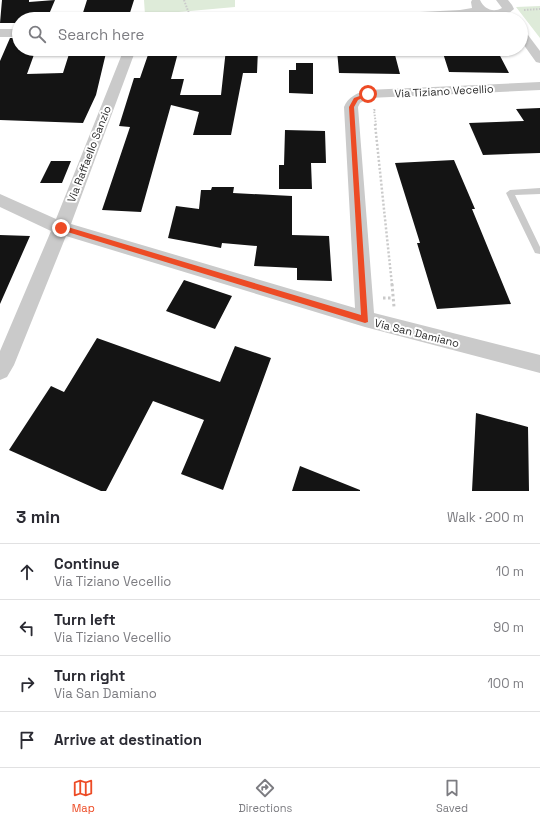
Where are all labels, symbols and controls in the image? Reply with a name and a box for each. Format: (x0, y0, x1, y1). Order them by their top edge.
search box (12, 12, 528, 56)
icon: search (26, 23, 48, 45)
text: Search here (58, 25, 144, 44)
street label: Via Tiziano Vecellio (394, 81, 494, 101)
route start (359, 85, 377, 103)
street label: Via Raffaello Sanzio (64, 103, 114, 204)
route end (52, 219, 70, 237)
street label: Via San Damiano (373, 316, 461, 350)
text: 3 min (16, 506, 60, 528)
text: Walk · 200 m (447, 509, 524, 526)
text: Continue (54, 554, 120, 573)
icon: ahead (16, 561, 38, 583)
text: 10 m (496, 563, 524, 580)
text: Via Tiziano Vecellio (54, 573, 171, 590)
text: Turn left (54, 610, 116, 629)
icon: left (16, 617, 38, 639)
text: 90 m (493, 619, 524, 636)
text: Via Tiziano Vecellio (54, 629, 171, 646)
text: Turn right (54, 666, 125, 685)
icon: right (16, 673, 38, 695)
text: 100 m (487, 675, 524, 692)
text: Via San Damiano (54, 685, 157, 702)
icon: arrive (16, 729, 38, 751)
text: Arrive at destination (54, 730, 202, 749)
tab: Map (72, 777, 95, 815)
tab: Directions (238, 777, 292, 815)
tab: Saved (436, 777, 468, 815)

